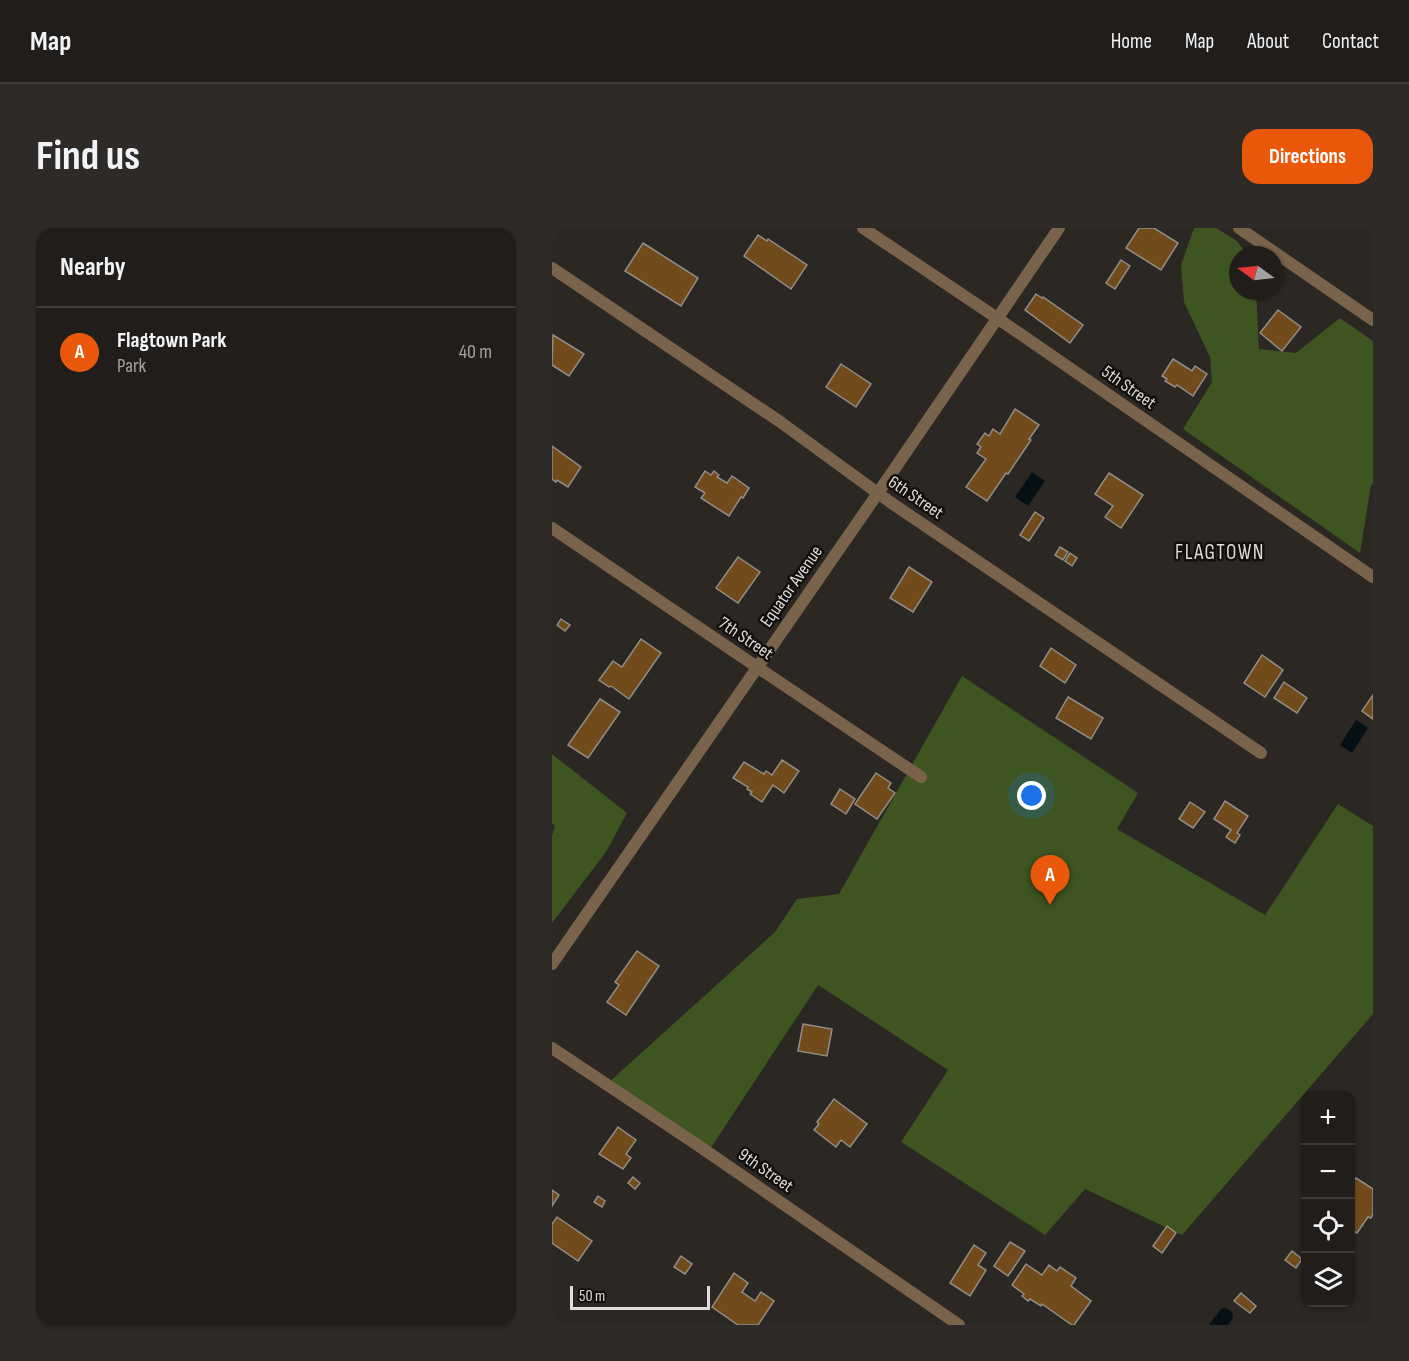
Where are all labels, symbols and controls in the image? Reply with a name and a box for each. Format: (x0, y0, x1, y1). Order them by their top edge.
text: Map (30, 25, 71, 58)
text: Home (1111, 29, 1152, 54)
text: Map (1185, 29, 1214, 54)
text: About (1247, 29, 1289, 54)
text: Contact (1322, 29, 1379, 54)
button: Directions (1242, 129, 1373, 184)
text: Find us (36, 131, 140, 182)
north arrow (1229, 246, 1283, 300)
text: Nearby (60, 252, 126, 283)
text: Flagtown Park (117, 327, 227, 354)
text: A (75, 340, 84, 364)
text: 40 m (459, 340, 492, 364)
text: Park (117, 354, 146, 378)
street label: 5th Street (1098, 361, 1160, 414)
street label: 6th Street (884, 471, 948, 524)
district label: FLAGTOWN (1175, 540, 1265, 565)
street label: Equator Avenue (756, 542, 827, 631)
street label: 7th Street (714, 613, 777, 665)
your location (1017, 781, 1046, 810)
pin: A (1030, 856, 1070, 905)
map controls (1301, 1091, 1355, 1307)
button: + (1301, 1091, 1355, 1145)
street label: 9th Street (734, 1144, 798, 1197)
button: − (1301, 1145, 1355, 1199)
button: locate (1301, 1199, 1355, 1253)
button: layers (1301, 1253, 1355, 1307)
scale bar (570, 1283, 710, 1310)
text: 50 m (579, 1287, 605, 1306)

